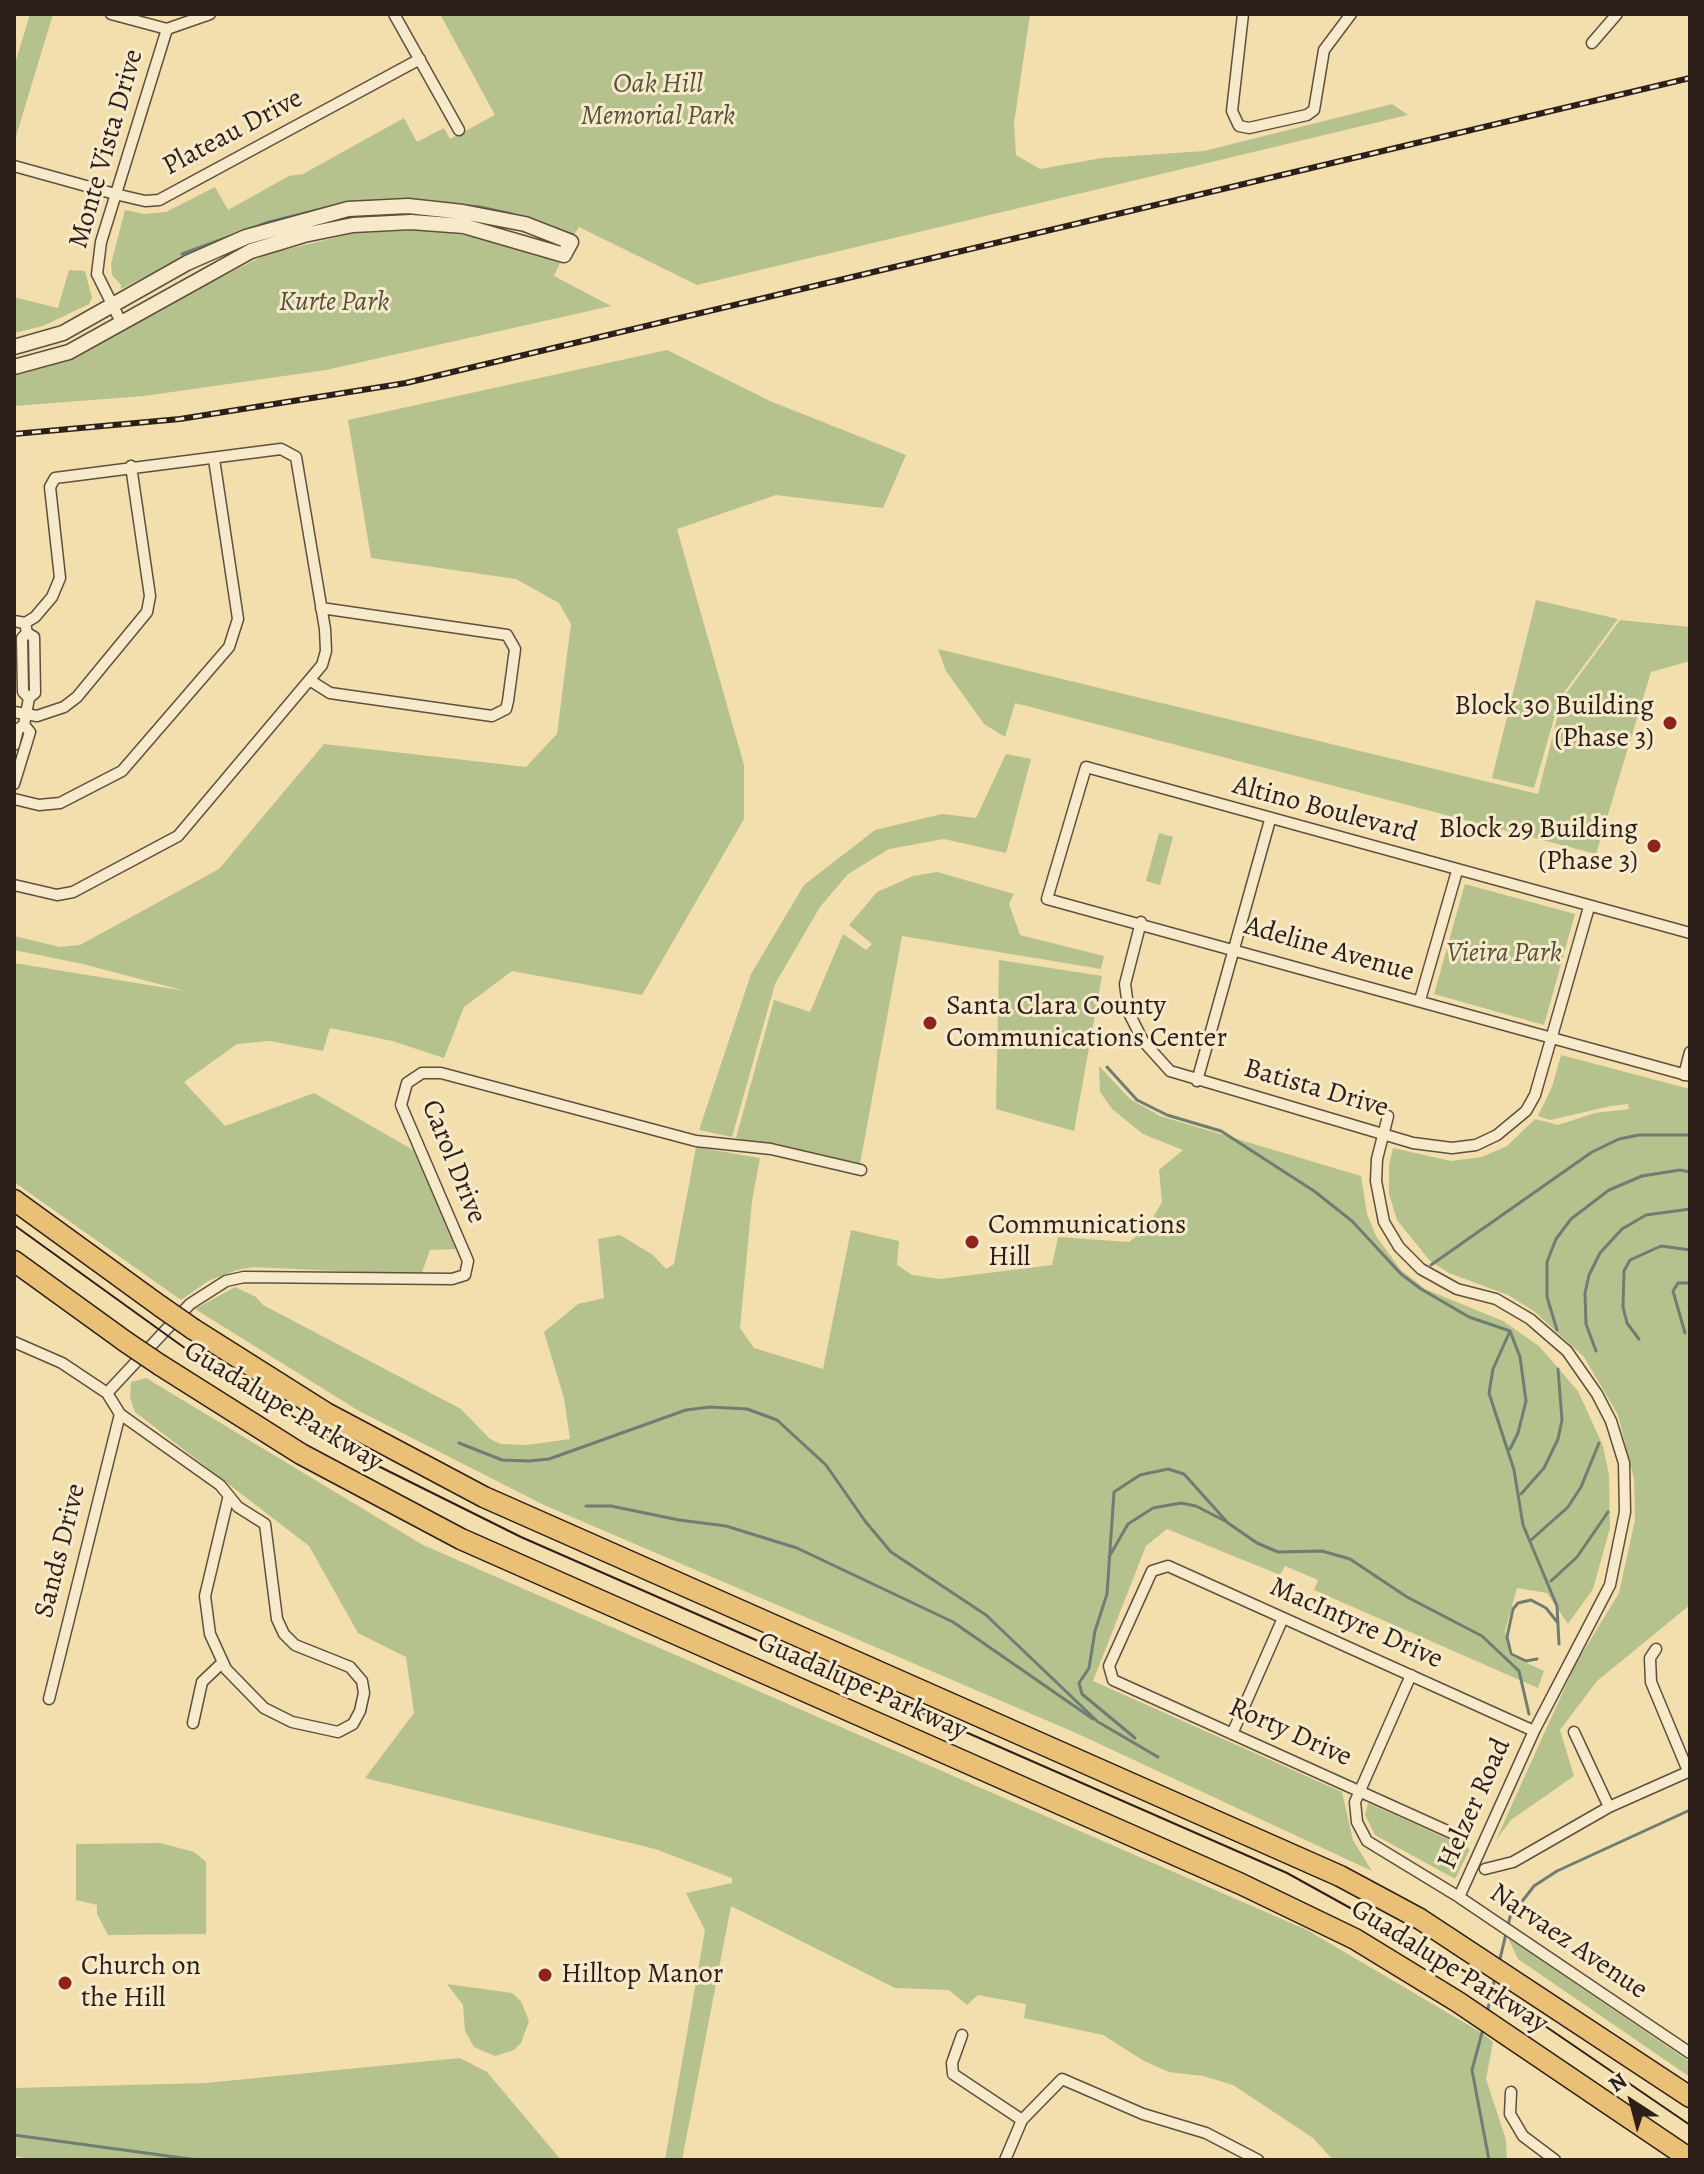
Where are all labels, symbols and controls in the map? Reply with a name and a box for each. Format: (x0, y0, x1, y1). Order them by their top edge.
street label: Monte Vista Drive (63, 46, 151, 252)
park label: Oak Hill Memorial Park (581, 68, 735, 134)
street label: Plateau Drive (157, 82, 309, 184)
park label: Kurte Park (279, 286, 389, 320)
place label: Block 30 Building (Phase 3) (1454, 690, 1654, 756)
marker: Block 30 Building (Phase 3) (1661, 714, 1679, 732)
street label: Altino Boulevard (1229, 769, 1421, 851)
place label: Block 29 Building (Phase 3) (1439, 813, 1638, 879)
marker: Block 29 Building (Phase 3) (1645, 837, 1663, 855)
street label: Adeline Avenue (1240, 910, 1418, 990)
park label: Vieira Park (1446, 937, 1562, 971)
place label: Santa Clara County Communications Center (946, 990, 1227, 1056)
marker: Santa Clara County Communications Center (921, 1014, 939, 1032)
street label: Batista Drive (1240, 1052, 1392, 1126)
street label: Carol Drive (413, 1095, 493, 1229)
place label: Communications Hill (988, 1209, 1186, 1275)
marker: Communications Hill (963, 1233, 981, 1251)
street label: Guadalupe Parkway (177, 1334, 389, 1480)
street label: Sands Drive (28, 1480, 94, 1622)
street label: MacIntyre Drive (1264, 1571, 1448, 1677)
street label: Guadalupe Parkway (752, 1626, 972, 1748)
street label: Rorty Drive (1223, 1691, 1357, 1775)
street label: Helzer Road (1431, 1733, 1519, 1875)
street label: Narvaez Avenue (1483, 1877, 1653, 2007)
street label: Guadalupe Parkway (1344, 1893, 1554, 2041)
place label: Church on the Hill (81, 1950, 201, 2016)
place label: Hilltop Manor (561, 1958, 723, 1992)
marker: Hilltop Manor (536, 1966, 554, 1984)
marker: Church on the Hill (56, 1974, 74, 1992)
north arrow (1592, 2062, 1672, 2142)
text: N (1603, 2066, 1633, 2099)

